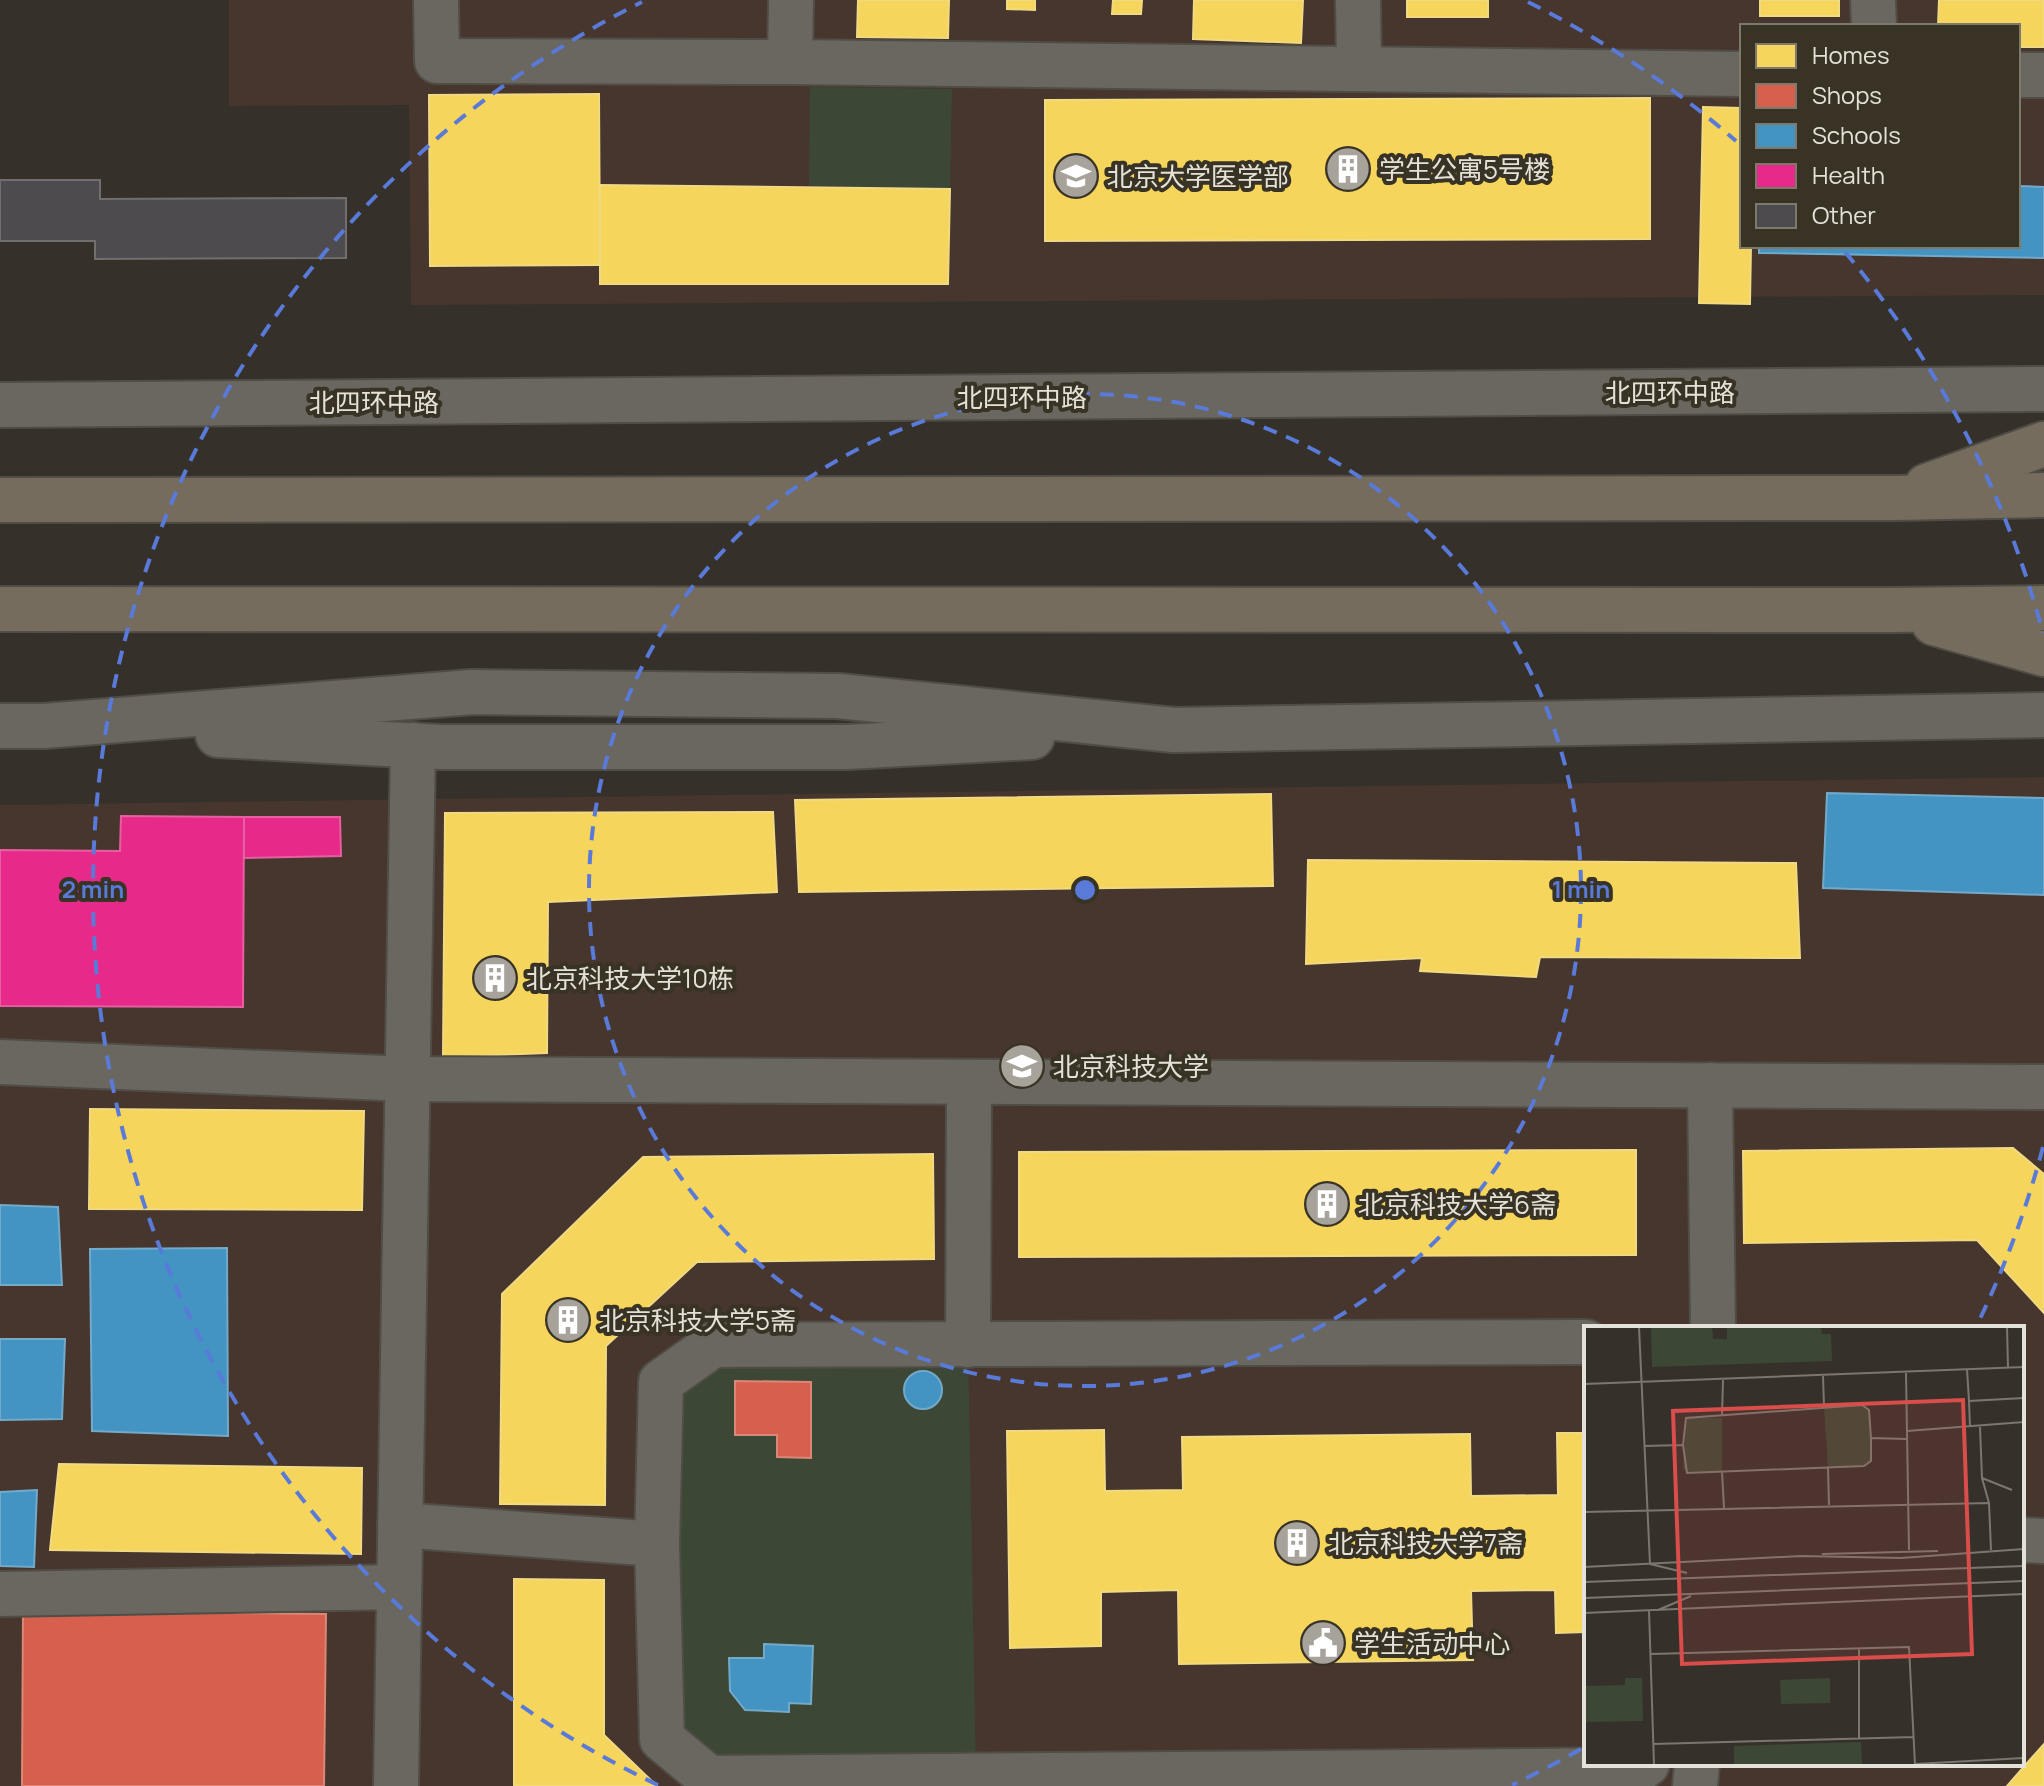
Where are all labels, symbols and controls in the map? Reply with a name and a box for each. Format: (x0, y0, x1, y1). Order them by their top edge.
legend (1740, 24, 2020, 248)
text: Homes (1812, 38, 1890, 71)
text: Shops (1812, 78, 1882, 111)
text: Schools (1812, 118, 1901, 151)
building icon: 学生公寓5号楼 (1324, 145, 1372, 193)
place label: 学生公寓5号楼 (1379, 151, 1550, 187)
school or university icon: 北京大学医学部 (1052, 152, 1100, 200)
place label: 北京大学医学部 (1107, 158, 1289, 194)
text: Health (1812, 158, 1885, 191)
text: Other (1812, 198, 1876, 231)
street label: 北四环中路 (1605, 374, 1735, 410)
street label: 北四环中路 (957, 379, 1087, 415)
street label: 北四环中路 (309, 384, 439, 420)
text: 2 min (62, 872, 124, 905)
text: 1 min (1552, 872, 1610, 905)
centre of rings (1071, 876, 1099, 904)
building icon: 北京科技大学10栋 (471, 954, 519, 1002)
place label: 北京科技大学10栋 (526, 960, 734, 996)
school or university icon: 北京科技大学 (998, 1042, 1046, 1090)
place label: 北京科技大学 (1053, 1048, 1209, 1084)
building icon: 北京科技大学6斋 (1303, 1180, 1351, 1228)
place label: 北京科技大学6斋 (1358, 1186, 1556, 1222)
building icon: 北京科技大学5斋 (544, 1296, 592, 1344)
place label: 北京科技大学5斋 (599, 1302, 796, 1338)
inset map (1584, 1326, 2024, 1766)
building icon: 北京科技大学7斋 (1273, 1519, 1321, 1567)
place label: 北京科技大学7斋 (1328, 1525, 1523, 1561)
public building icon: 学生活动中心 (1299, 1619, 1347, 1667)
place label: 学生活动中心 (1354, 1625, 1510, 1661)

